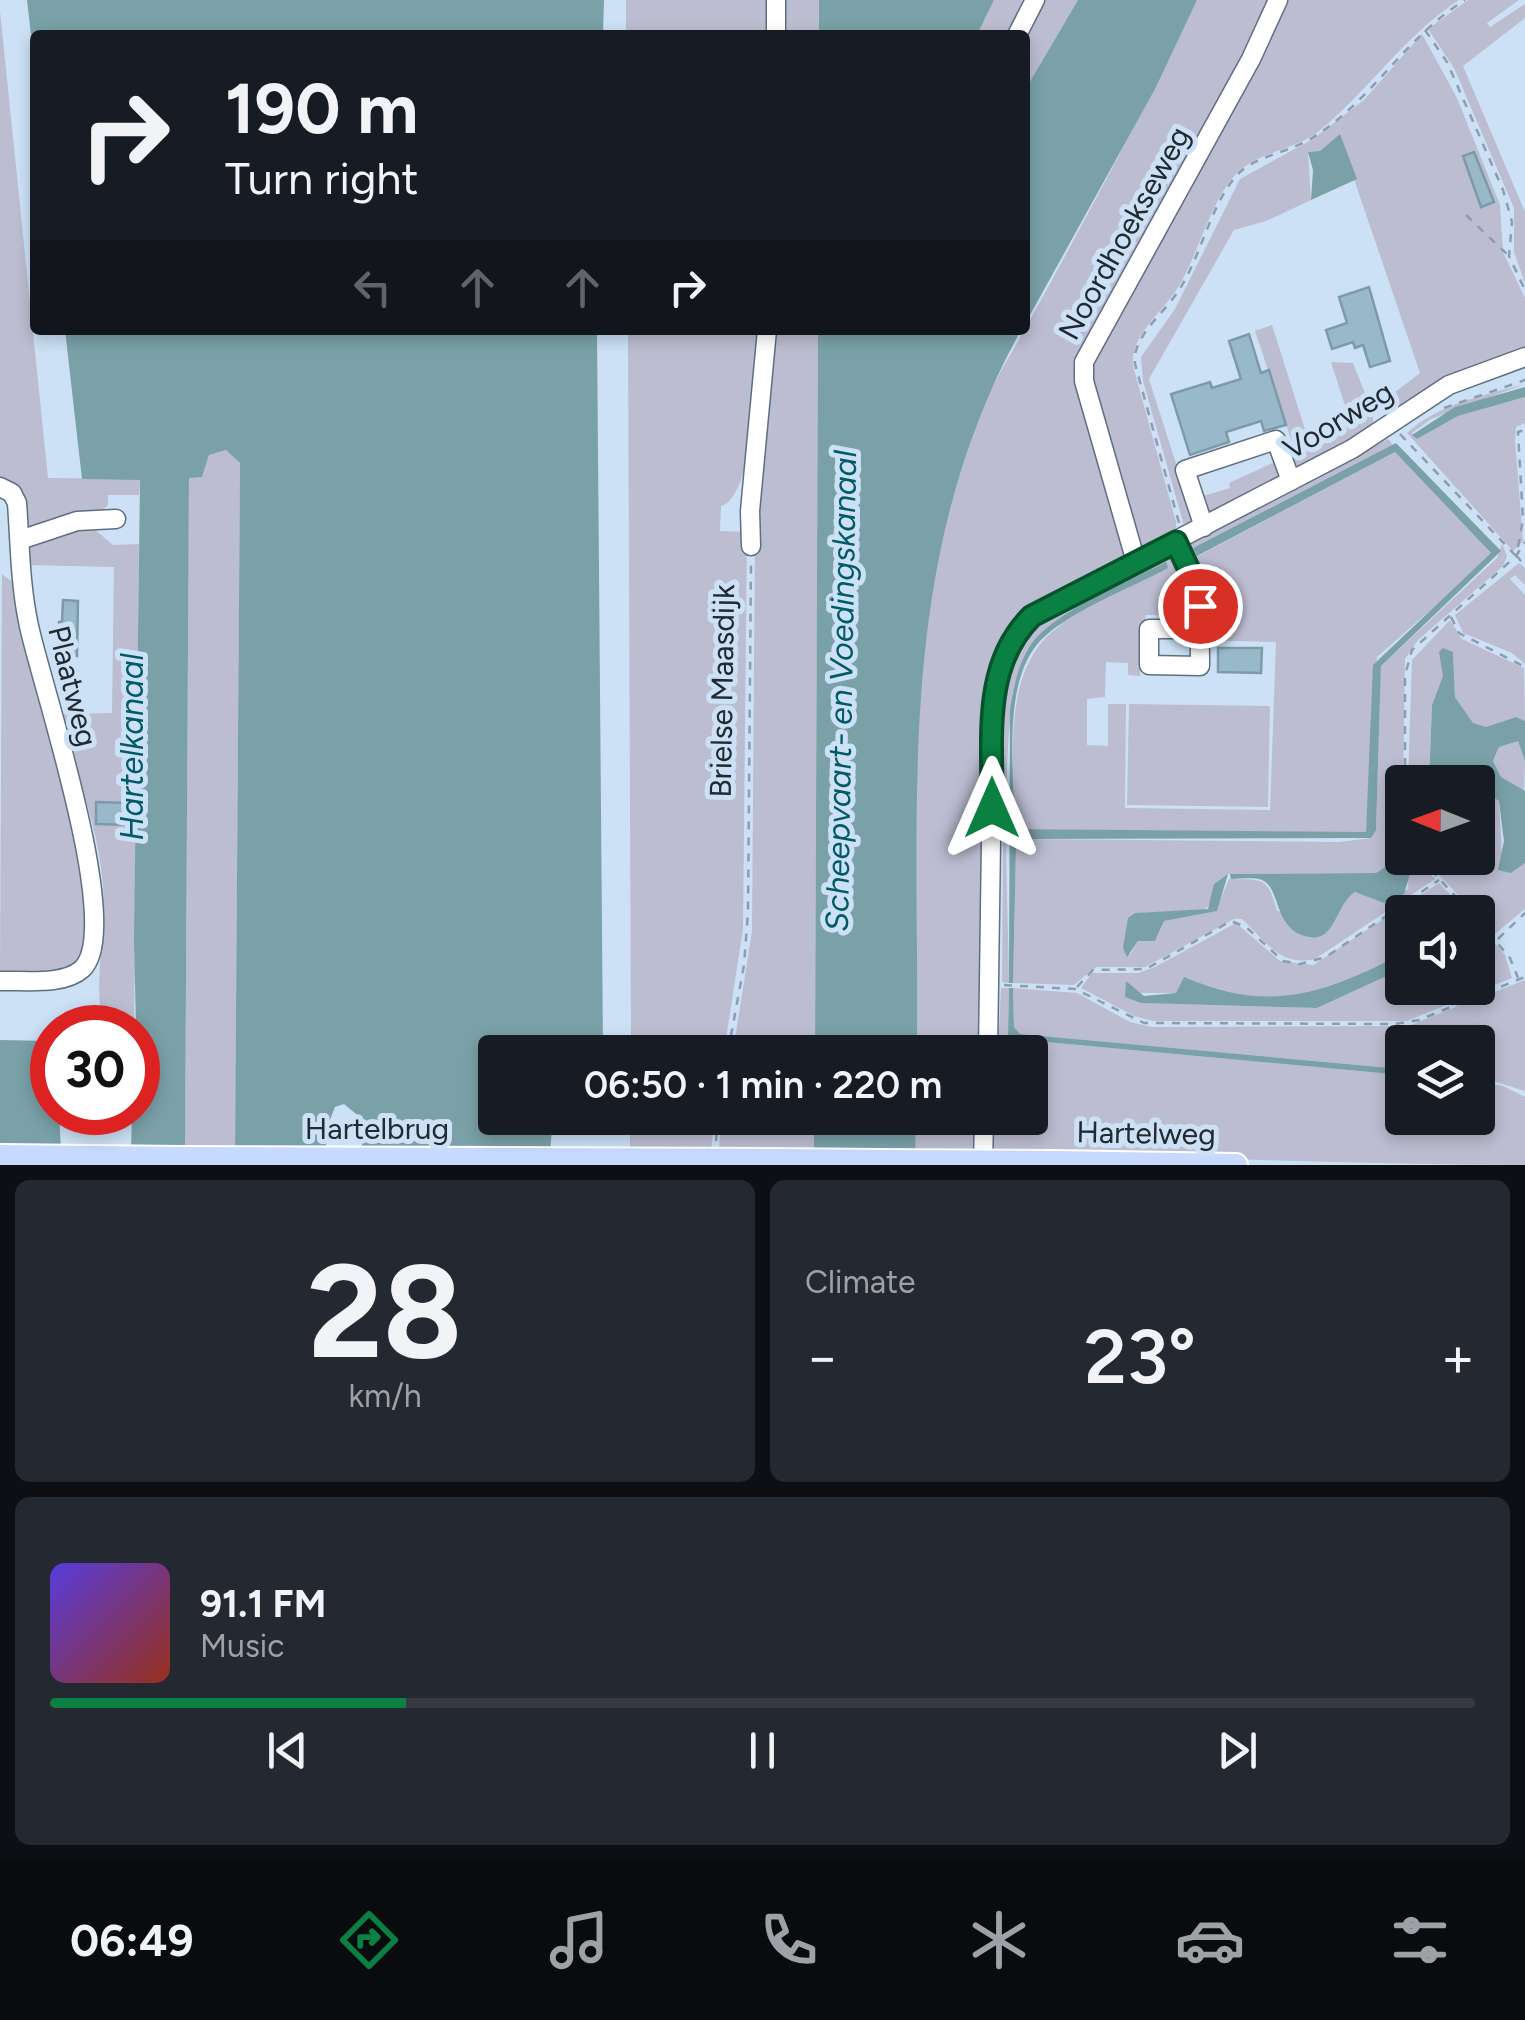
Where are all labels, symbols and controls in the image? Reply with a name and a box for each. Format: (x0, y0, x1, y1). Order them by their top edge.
text: 190 m (225, 66, 418, 151)
icon: right (60, 70, 190, 200)
street label: Noordhoekseweg (1050, 120, 1198, 346)
text: Turn right (225, 151, 418, 205)
icon: left (345, 260, 400, 315)
icon: ahead (450, 260, 505, 315)
icon: ahead (555, 260, 610, 315)
icon: right (660, 260, 715, 315)
street label: Voorweg (1276, 373, 1400, 467)
water label: Scheepvaart- en Voedingskanaal (818, 449, 864, 932)
pin (1158, 564, 1243, 649)
icon: arrive (1173, 579, 1228, 634)
street label: Brielse Maasdijk (702, 584, 742, 798)
street label: Plaatweg (40, 622, 106, 750)
water label: Hartelkanaal (113, 653, 151, 841)
position arrow (940, 756, 1044, 860)
north arrow (1385, 765, 1495, 875)
map controls (1385, 765, 1495, 1135)
button: sound (1385, 895, 1495, 1005)
speed limit sign: 30 (30, 1005, 160, 1135)
button: layers (1385, 1025, 1495, 1135)
text: 06:50 · 1 min · 220 m (584, 1062, 942, 1108)
street label: Hartelbrug (305, 1110, 449, 1147)
street label: Hartelweg (1076, 1113, 1216, 1153)
text: 28 (308, 1234, 462, 1390)
text: Climate (805, 1263, 916, 1301)
text: 23° (1084, 1312, 1196, 1402)
text: − (805, 1324, 839, 1390)
text: + (1441, 1324, 1475, 1390)
text: km/h (348, 1377, 422, 1415)
text: 91.1 FM (200, 1581, 326, 1627)
text: Music (200, 1627, 285, 1665)
icon: previous (260, 1723, 315, 1778)
icon: pause (735, 1723, 790, 1778)
icon: next (1210, 1723, 1265, 1778)
icon: directions (334, 1905, 404, 1975)
icon: music (544, 1905, 614, 1975)
icon: phone (754, 1905, 824, 1975)
icon: climate (964, 1905, 1034, 1975)
icon: car (1175, 1905, 1245, 1975)
icon: filters (1385, 1905, 1455, 1975)
text: 06:49 (70, 1913, 194, 1967)

